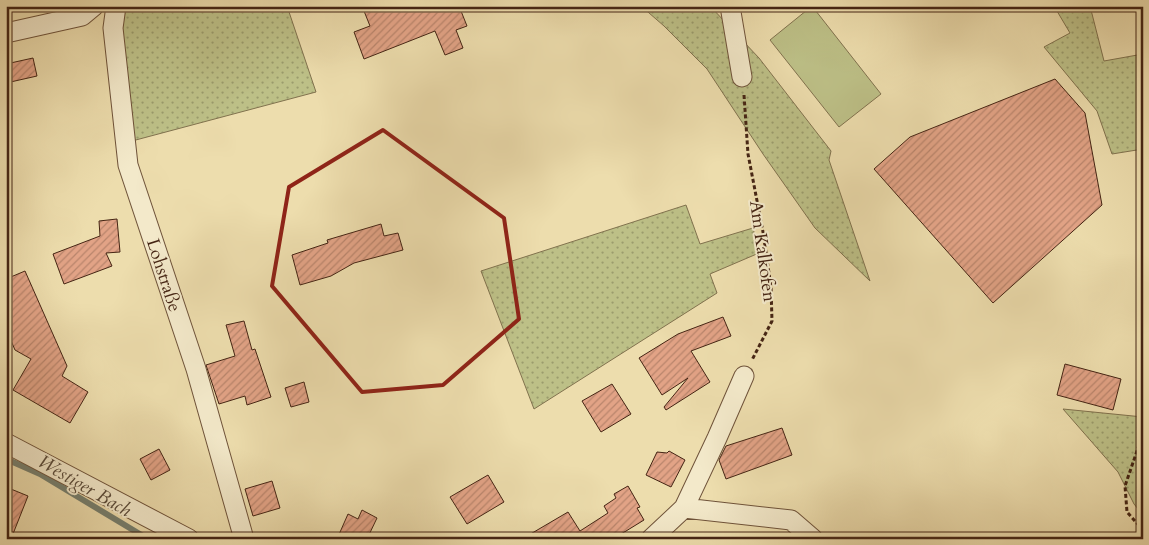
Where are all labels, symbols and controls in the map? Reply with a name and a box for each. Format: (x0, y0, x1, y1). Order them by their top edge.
street label: Am Kalkofen (743, 199, 782, 304)
street label: Lohstraße (140, 235, 187, 315)
water label: Westiger Bach (33, 449, 136, 523)

